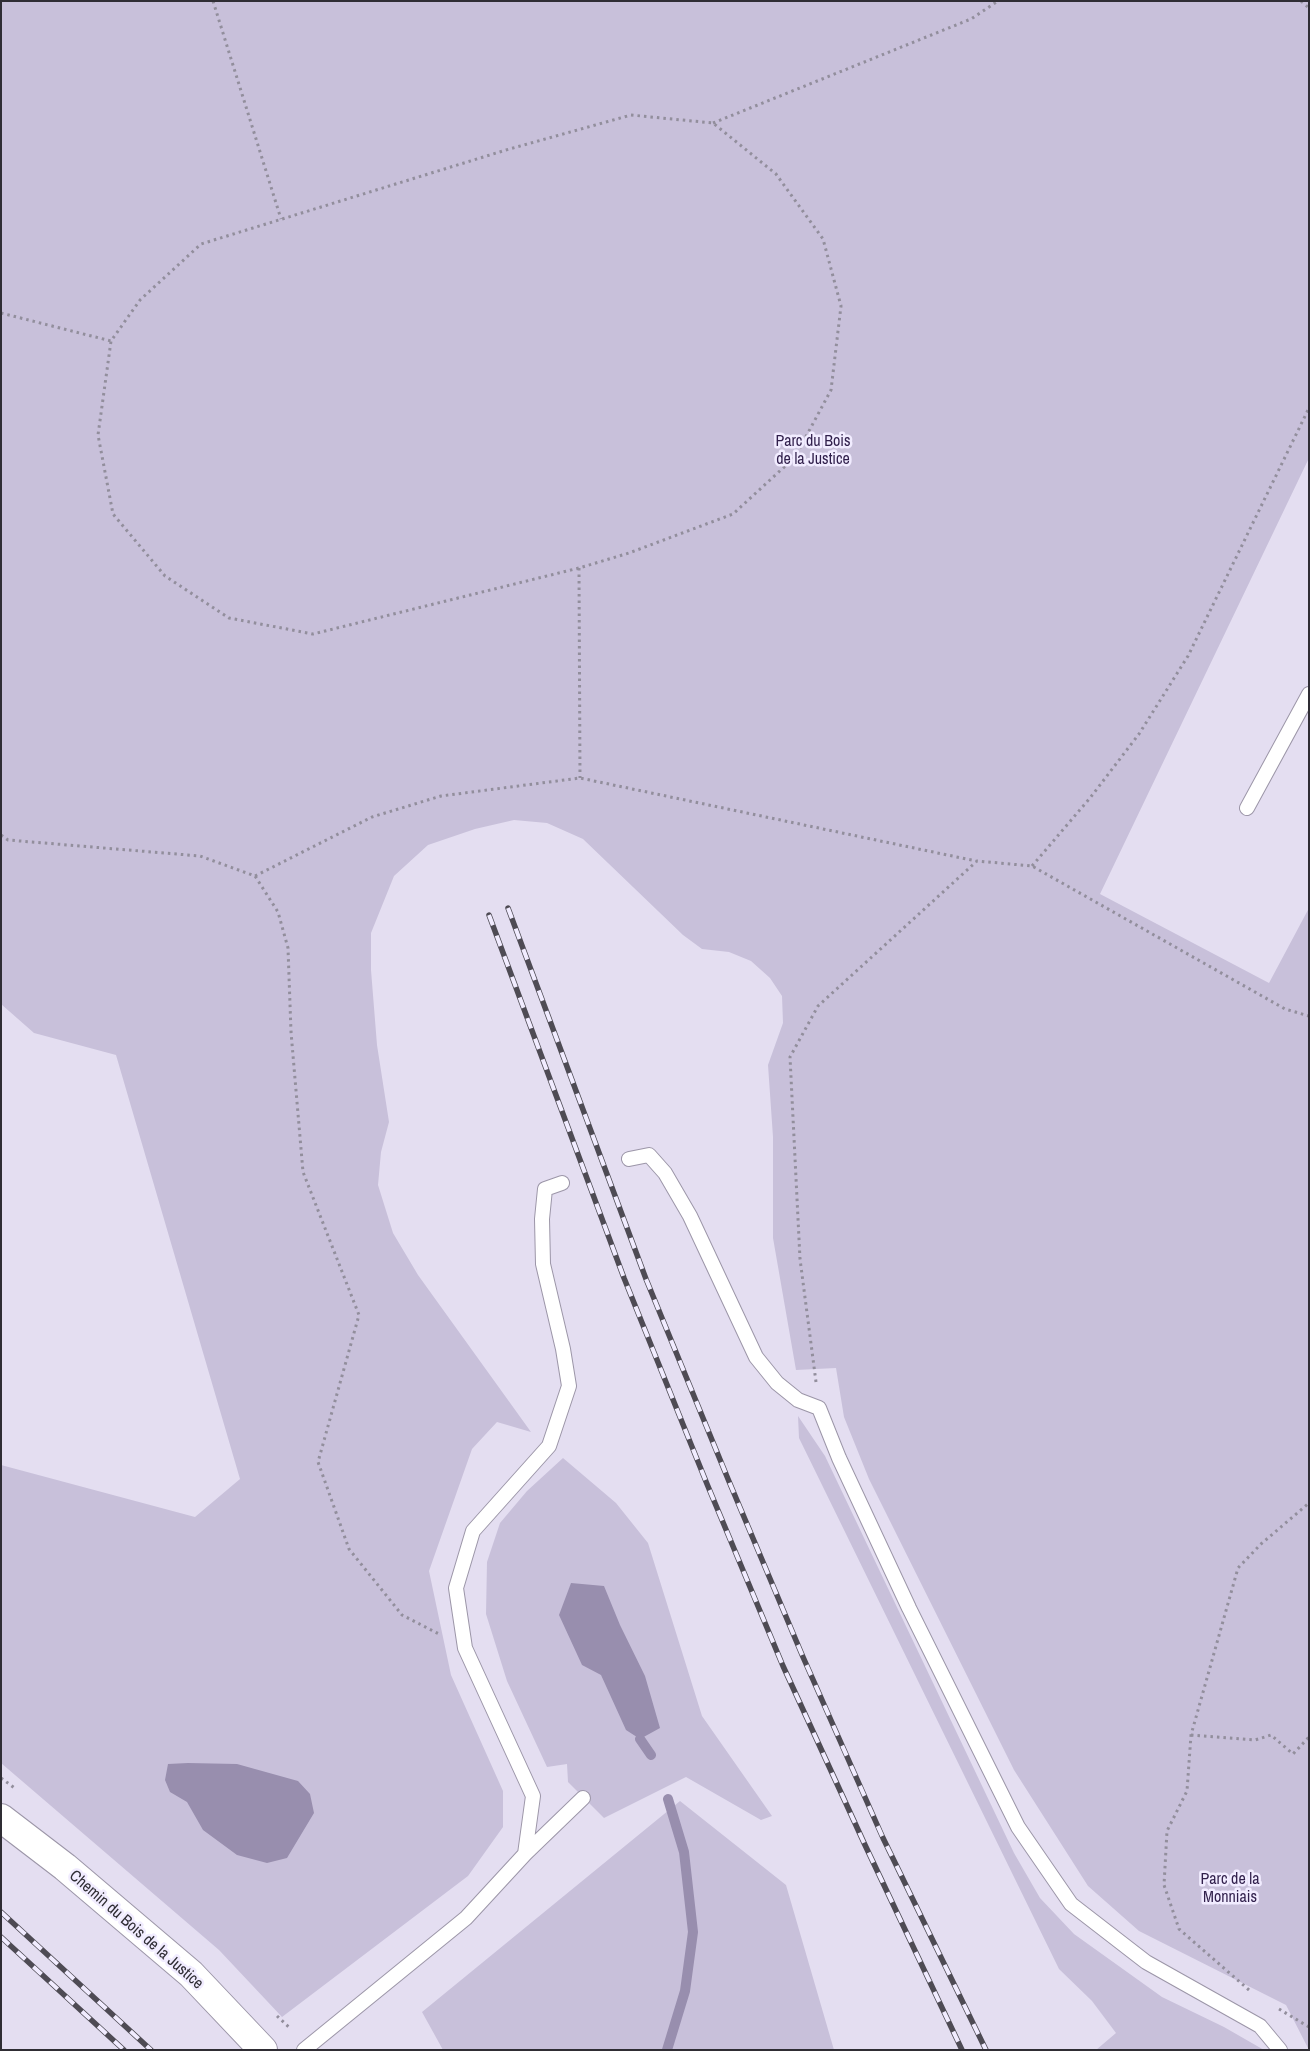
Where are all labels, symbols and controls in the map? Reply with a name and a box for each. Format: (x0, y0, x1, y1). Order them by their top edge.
park label: Parc du Bois de la Justice (775, 432, 851, 470)
street label: Chemin du Bois de la Justice (65, 1867, 207, 1993)
park label: Parc de la Monniais (1200, 1870, 1260, 1908)

